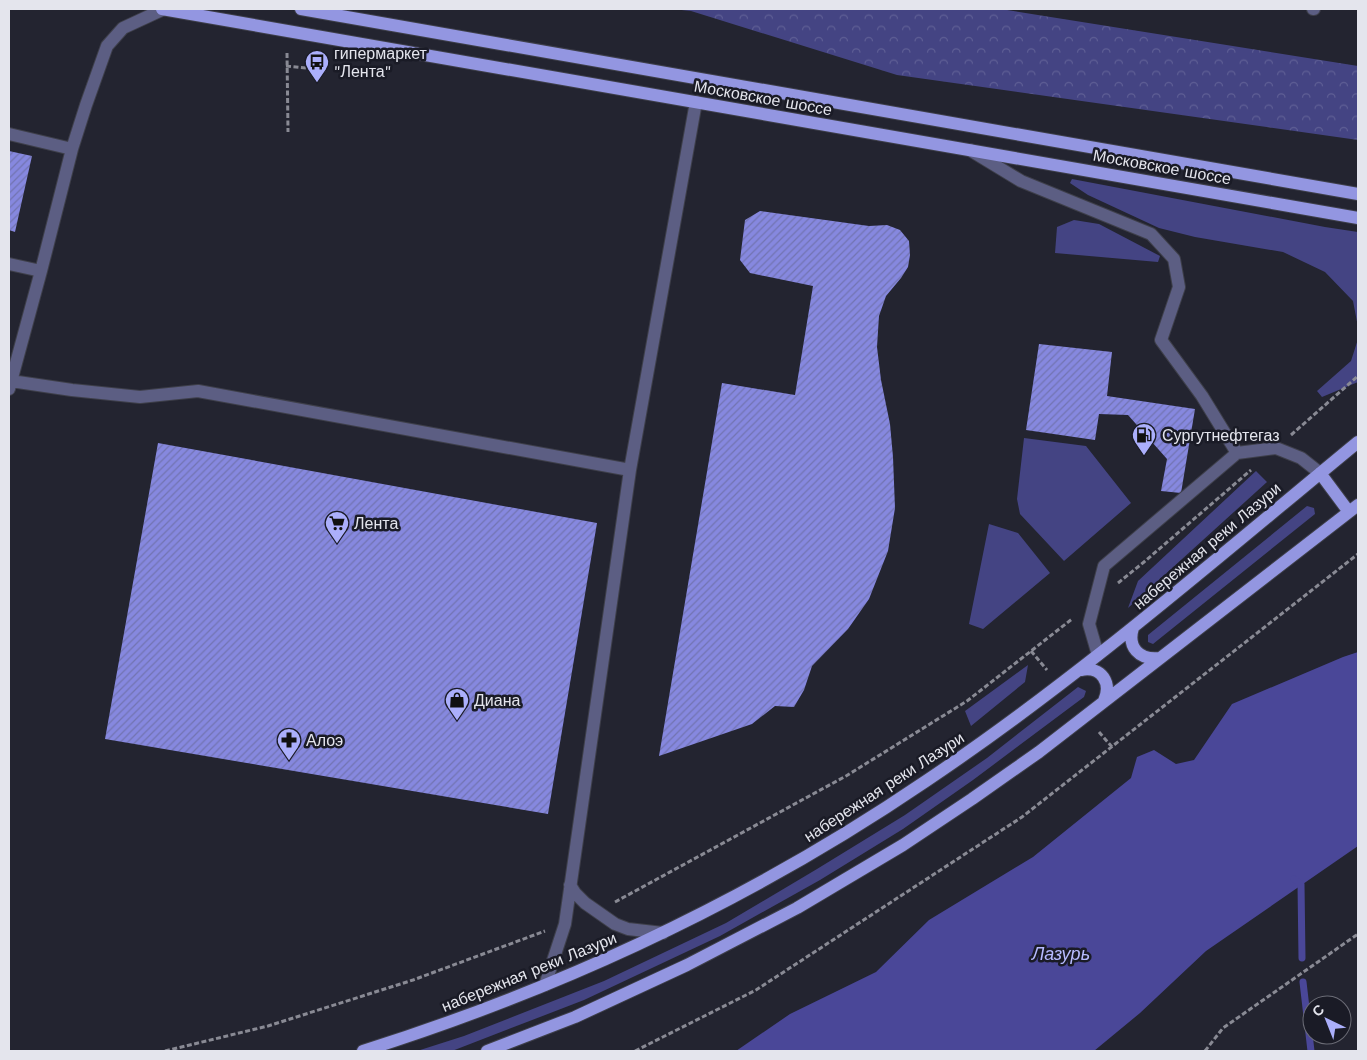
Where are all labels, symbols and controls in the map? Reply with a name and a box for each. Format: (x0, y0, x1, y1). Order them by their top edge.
place label: гипермаркет "Лента" (334, 44, 428, 81)
bus stop icon: гипермаркет "Лента" (304, 49, 330, 83)
street label: Московское шоссе (692, 76, 834, 120)
street label: Московское шоссе (1091, 145, 1233, 189)
fuel station icon: Сургутнефтегаз (1131, 422, 1157, 456)
place label: Сургутнефтегаз (1162, 426, 1280, 445)
street label: набережная реки Лазури (1129, 479, 1285, 613)
supermarket icon: Лента (324, 510, 350, 544)
place label: Лента (354, 514, 398, 533)
shop icon: Диана (444, 687, 470, 721)
place label: Диана (474, 691, 521, 710)
pharmacy icon: Алоэ (276, 727, 302, 761)
street label: набережная реки Лазури (800, 728, 968, 846)
place label: Алоэ (306, 731, 343, 750)
street label: набережная реки Лазури (439, 928, 619, 1016)
water label: Лазурь (1031, 943, 1090, 964)
north arrow (1302, 995, 1352, 1045)
text: С (1309, 1001, 1327, 1020)

